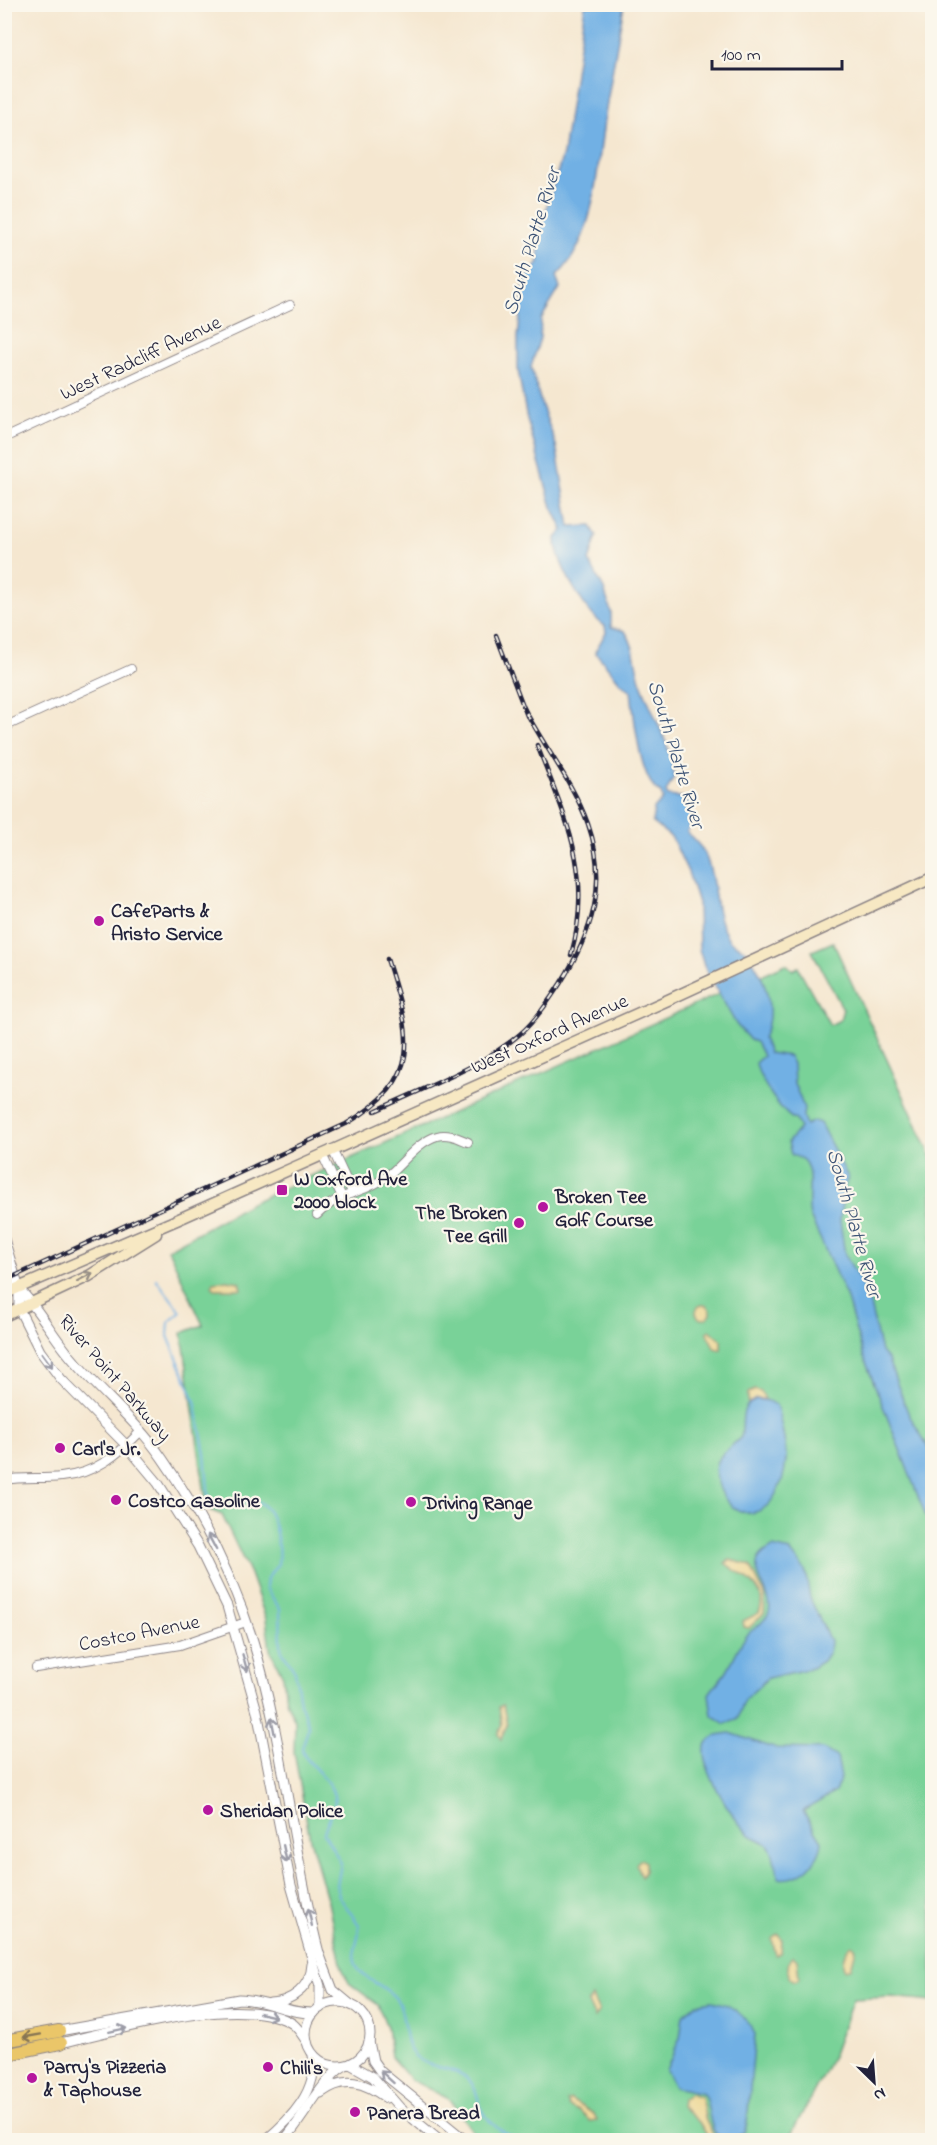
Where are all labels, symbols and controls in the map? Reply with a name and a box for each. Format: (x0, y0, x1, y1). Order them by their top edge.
scale bar (712, 33, 842, 71)
text: 100 m (721, 43, 761, 69)
water label: South Platte River (496, 162, 570, 319)
street label: West Radcliff Avenue (56, 309, 226, 409)
water label: South Platte River (638, 677, 713, 835)
place label: CafeParts & Aristo Service (111, 898, 224, 950)
marker: CafeParts & Aristo Service (92, 914, 106, 928)
street label: West Oxford Avenue (467, 988, 633, 1083)
water label: South Platte River (818, 1146, 889, 1304)
place label: W Oxford Ave 2000 block (293, 1166, 408, 1218)
marker: W Oxford Ave 2000 block (275, 1183, 289, 1197)
place label: Broken Tee Golf Course (554, 1184, 654, 1236)
place label: The Broken Tee Grill (415, 1200, 507, 1252)
marker: Broken Tee Golf Course (536, 1200, 550, 1214)
marker: The Broken Tee Grill (512, 1216, 526, 1230)
one-way arrow (76, 1271, 94, 1282)
street label: River Point Parkway (51, 1309, 178, 1449)
one-way arrow (41, 1352, 53, 1368)
place label: Carl's Jr. (72, 1436, 141, 1465)
marker: Carl's Jr. (53, 1441, 67, 1455)
place label: Costco Gasoline (128, 1488, 261, 1517)
place label: Driving Range (422, 1490, 533, 1520)
marker: Costco Gasoline (109, 1493, 123, 1507)
marker: Driving Range (404, 1495, 418, 1509)
one-way arrow (205, 1533, 217, 1551)
street label: Costco Avenue (77, 1609, 202, 1660)
one-way arrow (240, 1653, 251, 1672)
one-way arrow (267, 1716, 278, 1736)
place label: Sheridan Police (220, 1798, 344, 1827)
marker: Sheridan Police (201, 1803, 215, 1817)
one-way arrow (280, 1843, 291, 1863)
one-way arrow (304, 1908, 315, 1928)
one-way arrow (258, 2010, 277, 2022)
one-way arrow (108, 2024, 127, 2035)
one-way arrow (23, 2031, 42, 2042)
north arrow (844, 2052, 904, 2112)
place label: Parry's Pizzeria & Taphouse (43, 2054, 166, 2106)
place label: Chili's (280, 2055, 323, 2084)
marker: Chili's (261, 2060, 275, 2074)
one-way arrow (380, 2070, 395, 2084)
marker: Parry's Pizzeria & Taphouse (25, 2071, 39, 2085)
text: N (869, 2081, 889, 2107)
place label: Panera Bread (367, 2100, 480, 2129)
marker: Panera Bread (348, 2105, 362, 2119)

